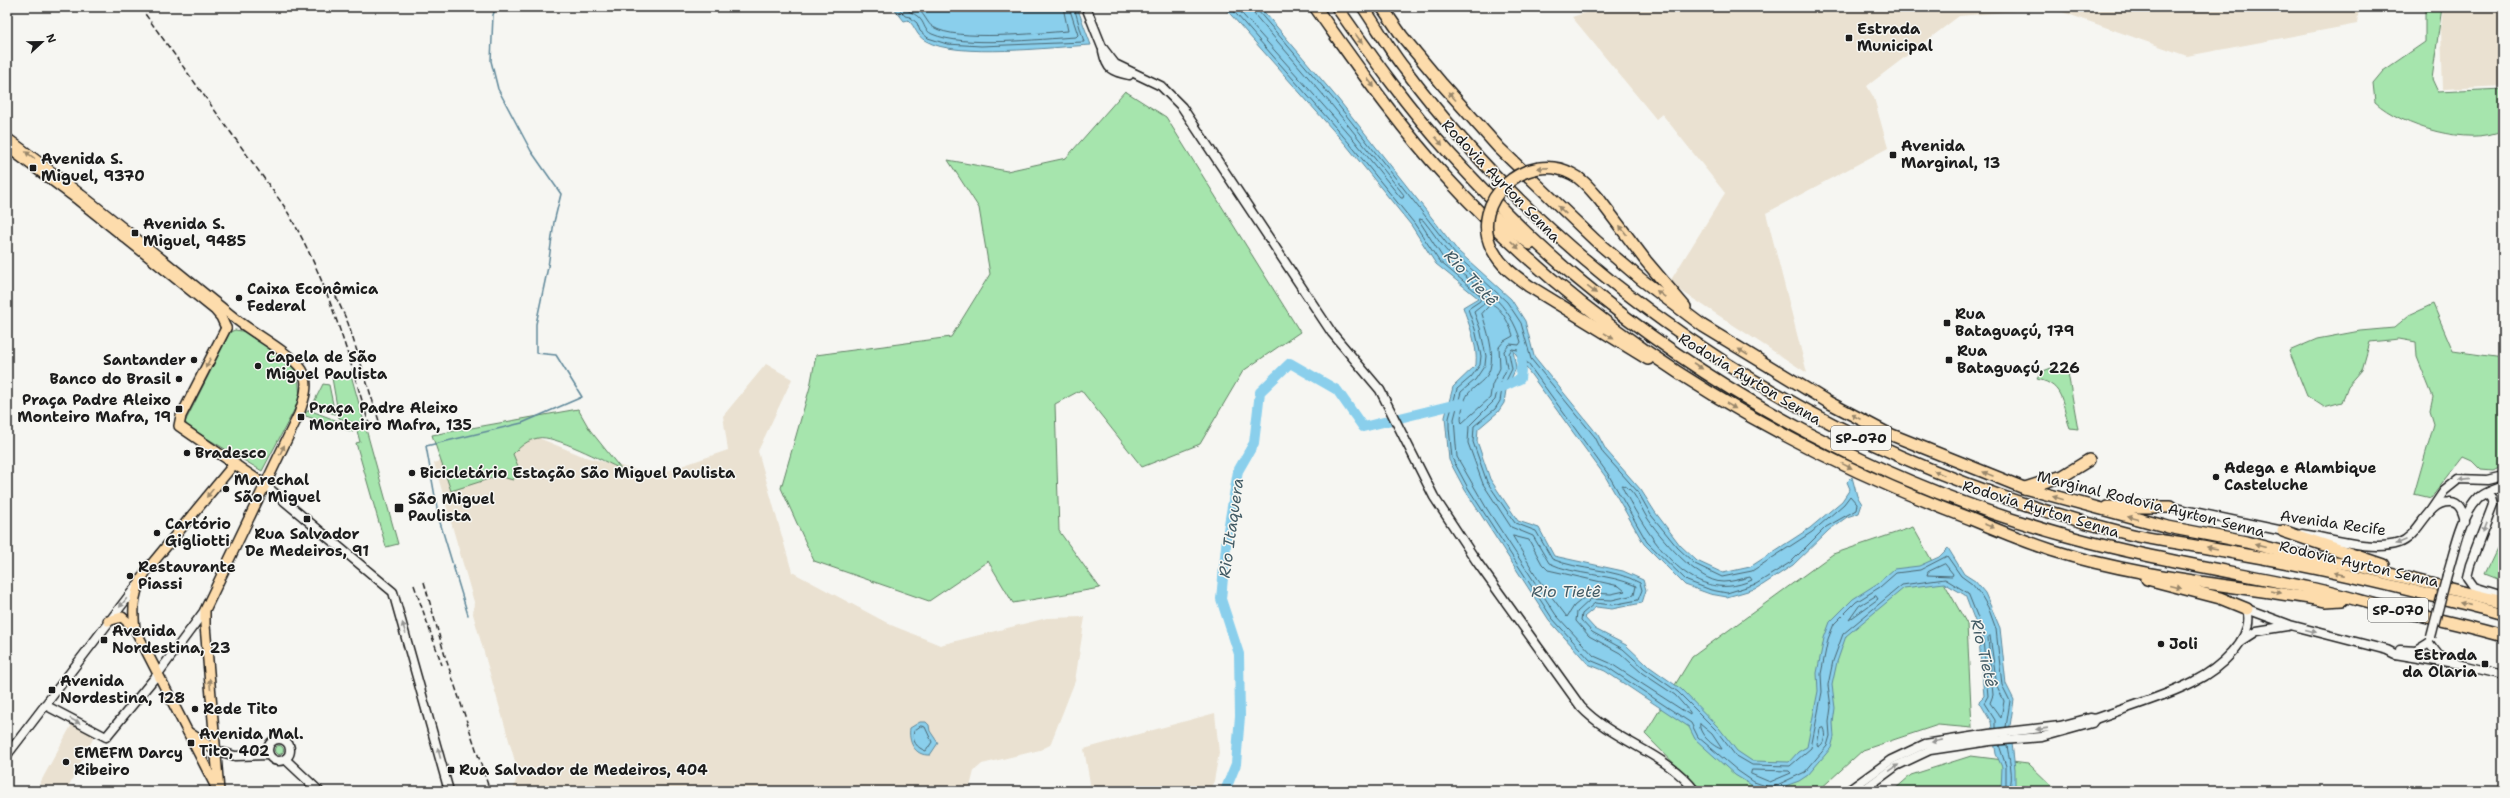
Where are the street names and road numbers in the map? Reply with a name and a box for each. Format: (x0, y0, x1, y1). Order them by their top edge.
street label: Rodovia Ayrton Senna (1437, 115, 1565, 247)
street label: Rodovia Ayrton Senna (1675, 328, 1826, 430)
road number: SP-070 (1831, 426, 1891, 450)
street label: Marginal Rodovia Ayrton Senna (2035, 467, 2267, 541)
street label: Rodovia Ayrton Senna (1960, 477, 2122, 541)
street label: Avenida Recife (2279, 506, 2387, 540)
street label: Rodovia Ayrton Senna (2277, 536, 2441, 592)
road number: SP-070 (2368, 598, 2428, 622)

